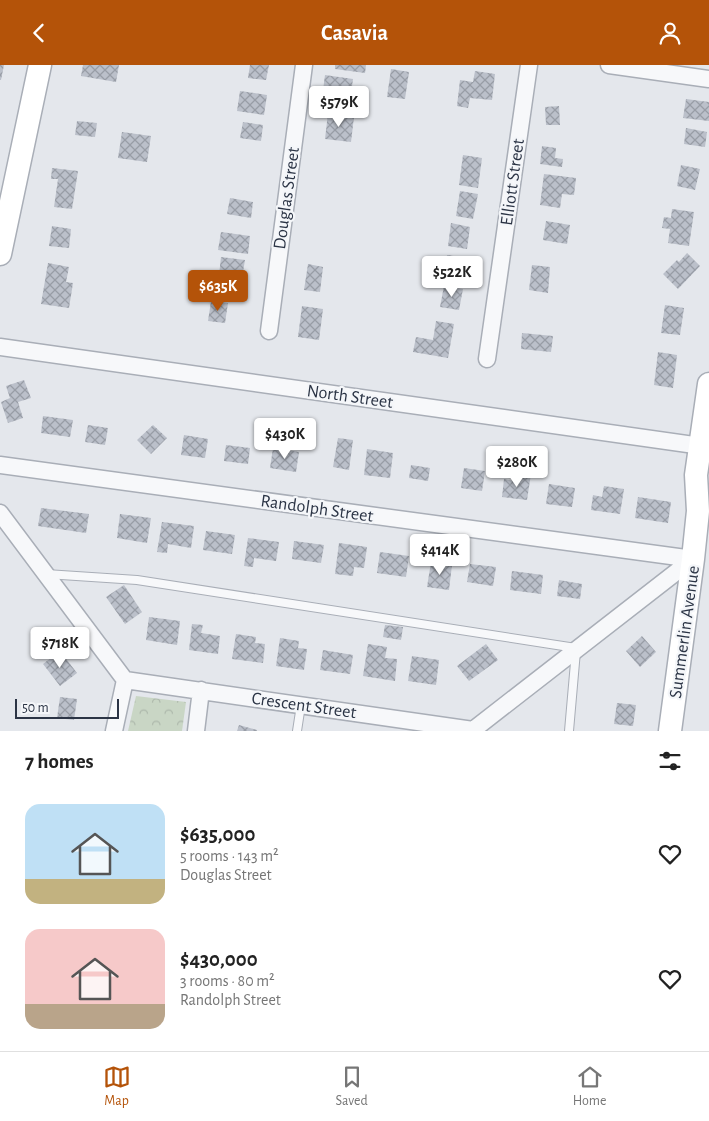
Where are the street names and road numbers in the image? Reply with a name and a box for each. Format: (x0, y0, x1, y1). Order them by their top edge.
street label: Elliott Street (498, 137, 528, 227)
street label: Douglas Street (271, 146, 303, 250)
street label: North Street (306, 382, 394, 412)
street label: Randolph Street (259, 492, 375, 526)
street label: Summerlin Avenue (667, 565, 703, 700)
street label: Crescent Street (250, 690, 358, 722)

